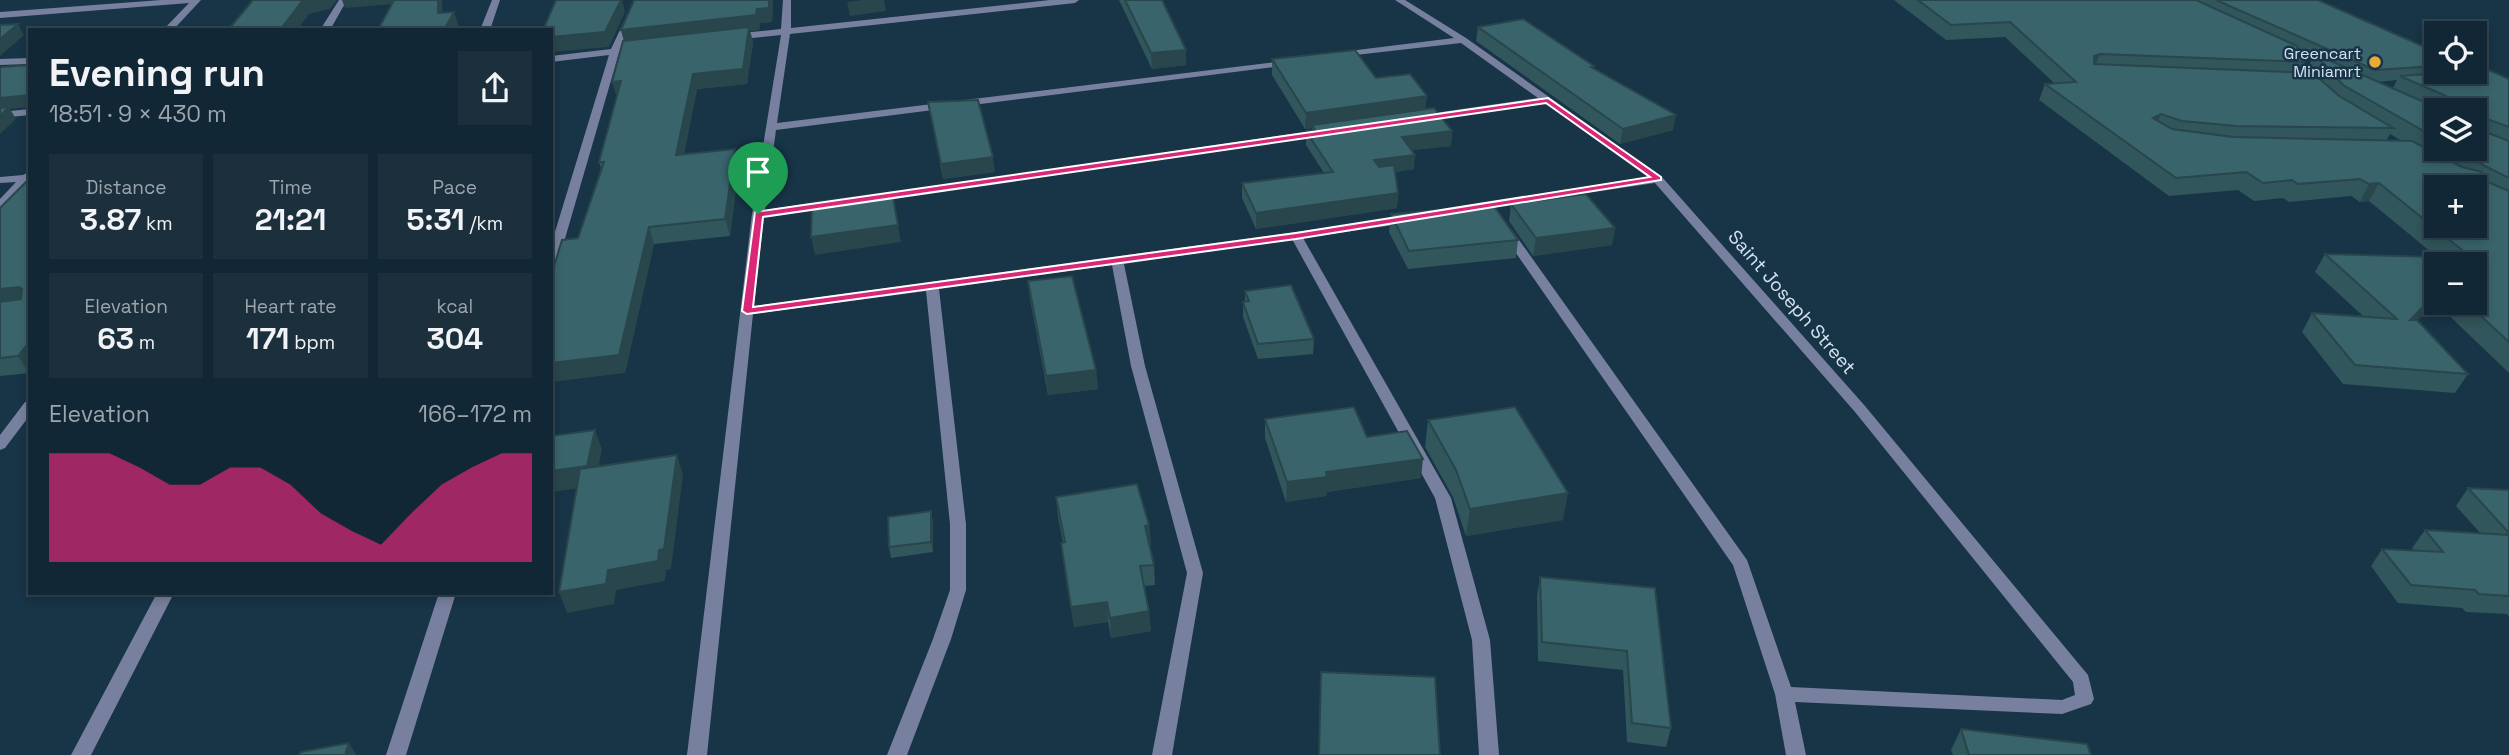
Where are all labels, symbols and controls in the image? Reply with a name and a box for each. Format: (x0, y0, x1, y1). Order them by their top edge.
map controls (2424, 21, 2487, 315)
button: locate (2424, 21, 2487, 84)
place label: Greencart Miniamrt (2284, 43, 2361, 82)
text: Evening run (49, 49, 265, 97)
button: share (458, 51, 532, 125)
marker: Greencart Miniamrt (2367, 54, 2383, 70)
button: layers (2424, 98, 2487, 161)
text: 18:51 · 9 × 430 m (49, 99, 227, 129)
pin (728, 142, 788, 214)
icon: arrive (739, 153, 777, 191)
text: Distance (86, 175, 167, 200)
text: Time (269, 175, 312, 200)
text: Pace (433, 175, 477, 200)
button: + (2424, 175, 2487, 238)
text: 3.87 (80, 200, 141, 239)
text: 21:21 (255, 200, 326, 239)
text: 5:31 (406, 200, 465, 239)
text: km (141, 211, 173, 236)
text: /km (465, 211, 503, 236)
street label: Saint Joseph Street (1723, 225, 1861, 379)
button: − (2424, 252, 2487, 315)
text: Elevation (85, 294, 168, 319)
text: Heart rate (244, 294, 337, 319)
text: kcal (436, 294, 473, 319)
text: 63 (97, 319, 134, 358)
text: 171 (246, 319, 289, 358)
text: 304 (426, 319, 483, 358)
text: m (134, 330, 155, 355)
text: bpm (289, 330, 335, 355)
text: Elevation (49, 399, 150, 429)
text: 166–172 m (418, 399, 532, 429)

